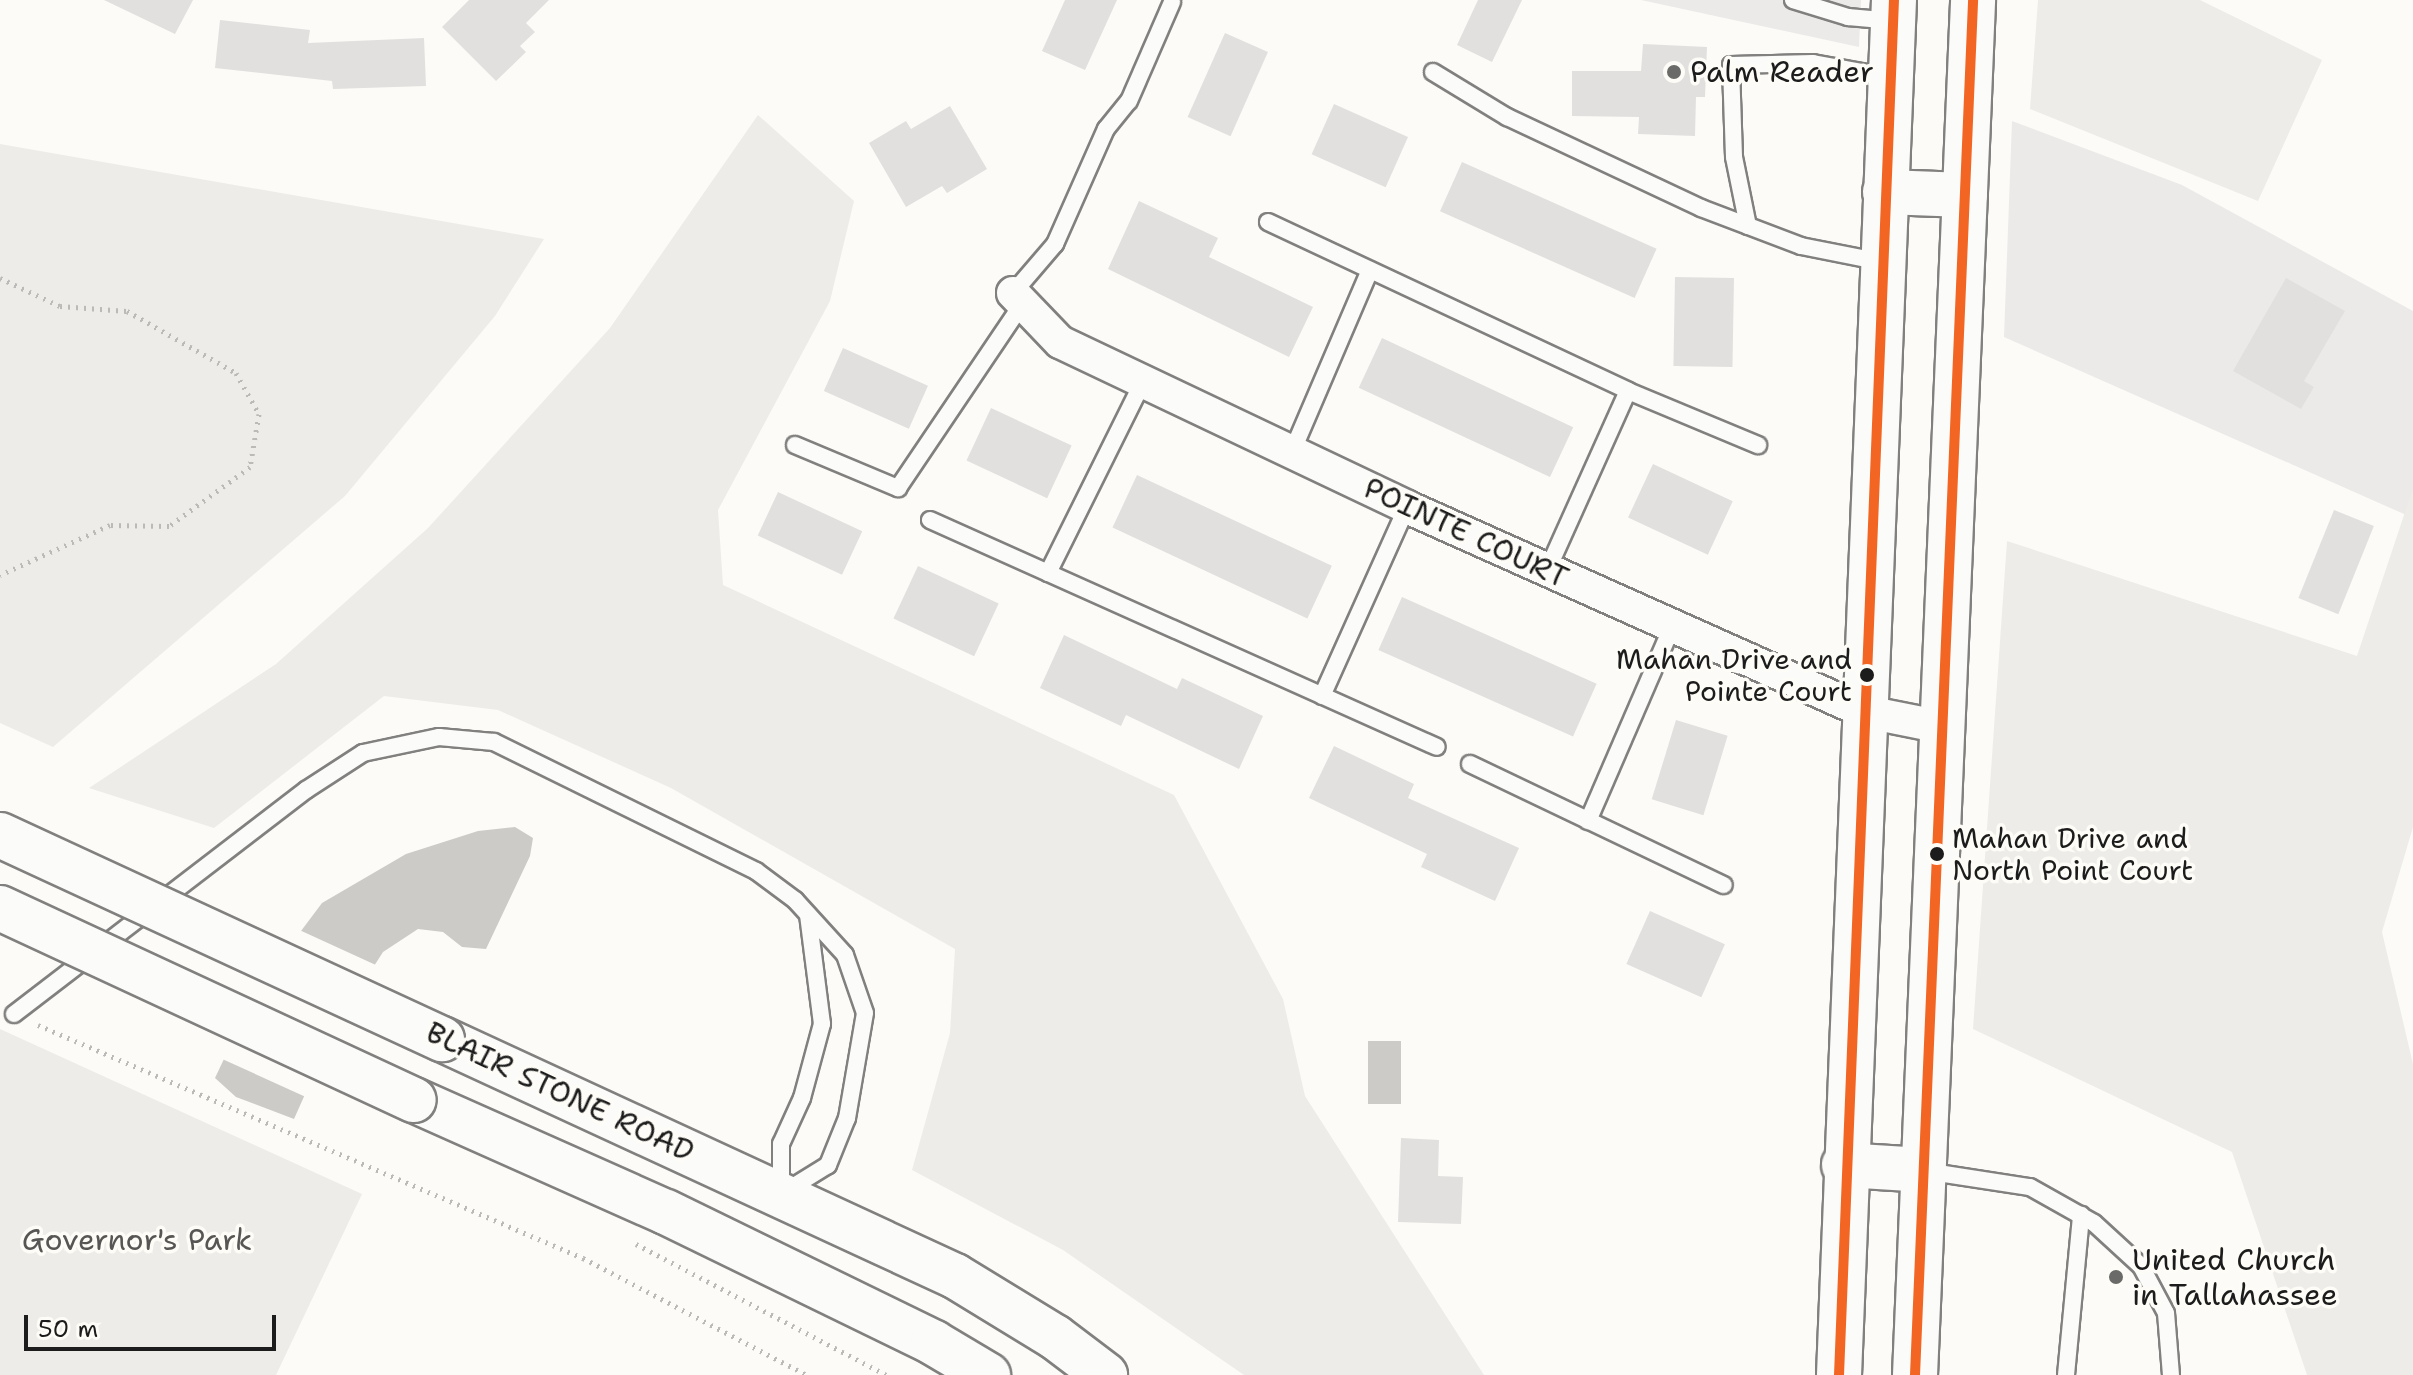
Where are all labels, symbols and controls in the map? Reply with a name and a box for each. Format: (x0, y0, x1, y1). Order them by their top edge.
place label: Palm Reader (1690, 54, 1874, 90)
marker: Palm Reader (1665, 63, 1683, 81)
street label: POINTE COURT (1358, 470, 1574, 596)
place label: Mahan Drive and Pointe Court (1616, 642, 1852, 708)
marker: Mahan Drive and Pointe Court (1859, 667, 1875, 683)
place label: Mahan Drive and North Point Court (1952, 821, 2193, 887)
marker: Mahan Drive and North Point Court (1929, 846, 1945, 862)
street label: BLAIR STONE ROAD (420, 1014, 700, 1170)
park label: Governor's Park (22, 1222, 252, 1258)
place label: United Church in Tallahassee (2132, 1242, 2338, 1312)
marker: United Church in Tallahassee (2107, 1268, 2125, 1286)
scale bar (28, 1299, 280, 1349)
text: 50 m (38, 1313, 98, 1345)

